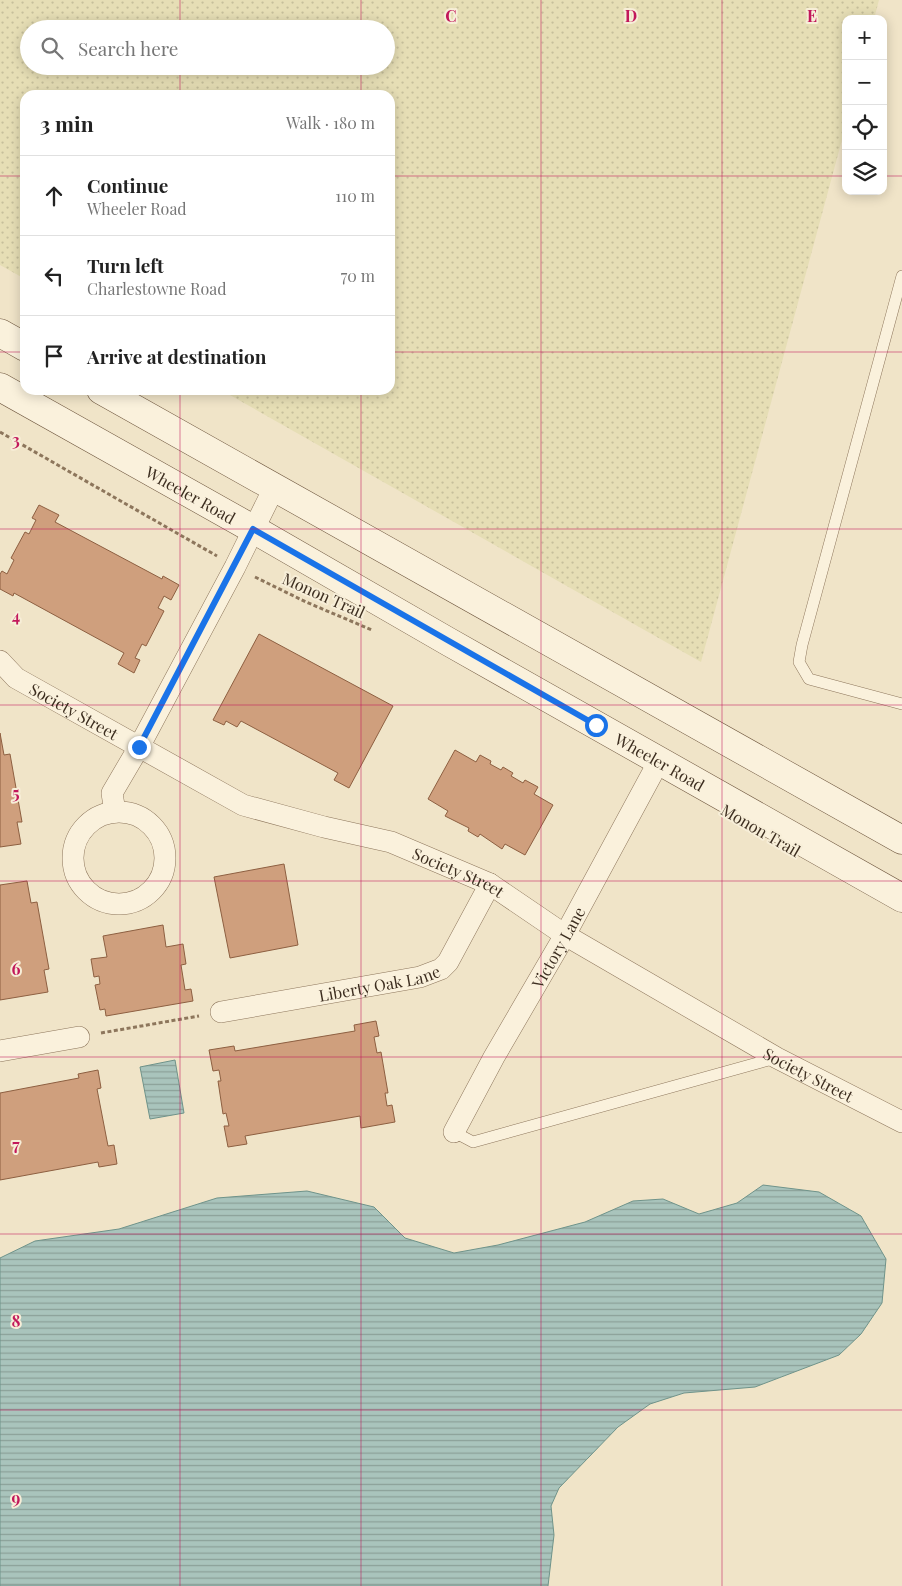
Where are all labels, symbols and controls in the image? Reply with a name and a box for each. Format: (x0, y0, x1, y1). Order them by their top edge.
text: C (445, 5, 457, 26)
text: D (625, 5, 637, 26)
text: E (807, 5, 817, 26)
map controls (842, 15, 887, 195)
button: + (842, 15, 887, 60)
search box (20, 20, 395, 75)
icon: search (38, 34, 66, 62)
text: Search here (78, 35, 178, 61)
button: − (842, 60, 887, 105)
button: locate (842, 105, 887, 150)
text: 3 min (40, 109, 94, 137)
text: Walk · 180 m (286, 112, 375, 133)
button: layers (842, 150, 887, 195)
text: Continue (87, 172, 168, 198)
icon: ahead (40, 182, 68, 210)
text: 110 m (335, 185, 375, 206)
text: Wheeler Road (87, 198, 187, 219)
text: Turn left (87, 252, 164, 278)
icon: left (40, 262, 68, 290)
text: 70 m (341, 265, 375, 286)
text: Charlestowne Road (87, 278, 227, 299)
icon: arrive (40, 342, 68, 370)
text: Arrive at destination (87, 343, 267, 369)
text: 3 (12, 429, 20, 450)
street label: Wheeler Road (141, 460, 240, 528)
street label: Monon Trail (279, 567, 369, 623)
text: 4 (12, 605, 20, 626)
street label: Society Street (26, 677, 122, 744)
route start (585, 714, 608, 737)
street label: Wheeler Road (611, 727, 709, 795)
route end (128, 736, 151, 759)
text: 5 (12, 782, 20, 803)
street label: Monon Trail (718, 799, 805, 861)
street label: Society Street (410, 842, 509, 902)
street label: Victory Lane (526, 903, 589, 992)
text: 6 (12, 958, 21, 979)
street label: Liberty Oak Lane (317, 960, 443, 1005)
street label: Society Street (760, 1042, 858, 1106)
text: 7 (12, 1134, 20, 1155)
text: 8 (12, 1310, 21, 1331)
text: 9 (12, 1487, 21, 1508)

